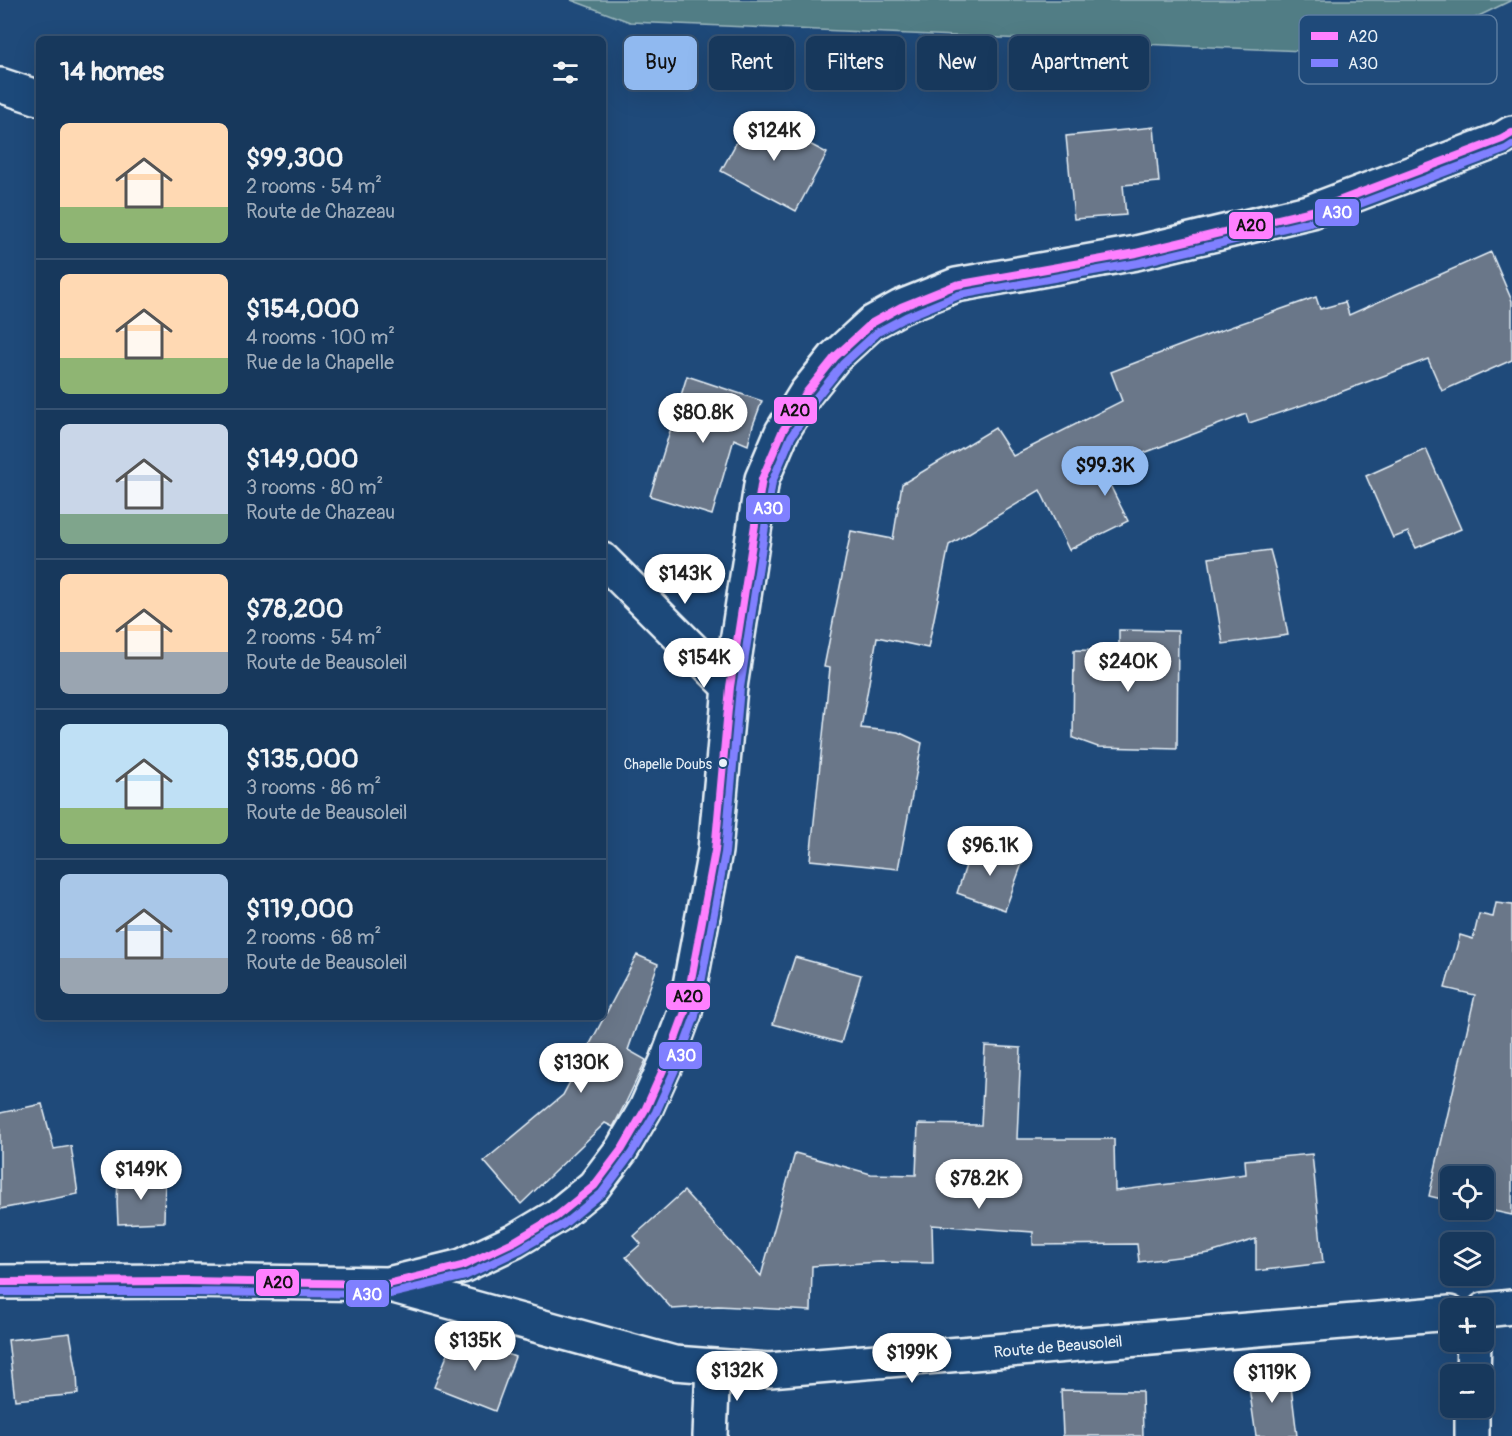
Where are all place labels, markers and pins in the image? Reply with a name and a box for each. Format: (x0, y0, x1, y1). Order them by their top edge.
pin: $124K (732, 111, 816, 162)
pin: $80.8K (654, 393, 752, 444)
pin: $99.3K (1056, 446, 1154, 497)
pin: $143K (643, 554, 727, 605)
pin: $154K (662, 638, 746, 689)
pin: $240K (1086, 642, 1170, 693)
place label: Chapelle Doubs (624, 756, 713, 773)
marker: Chapelle Doubs (717, 757, 729, 769)
pin: $96.1K (941, 826, 1039, 877)
pin: $130K (539, 1043, 623, 1094)
pin: $149K (99, 1150, 183, 1201)
pin: $78.2K (930, 1159, 1028, 1210)
pin: $135K (433, 1321, 517, 1372)
pin: $199K (870, 1333, 954, 1384)
pin: $132K (695, 1351, 779, 1402)
pin: $119K (1230, 1353, 1314, 1404)

